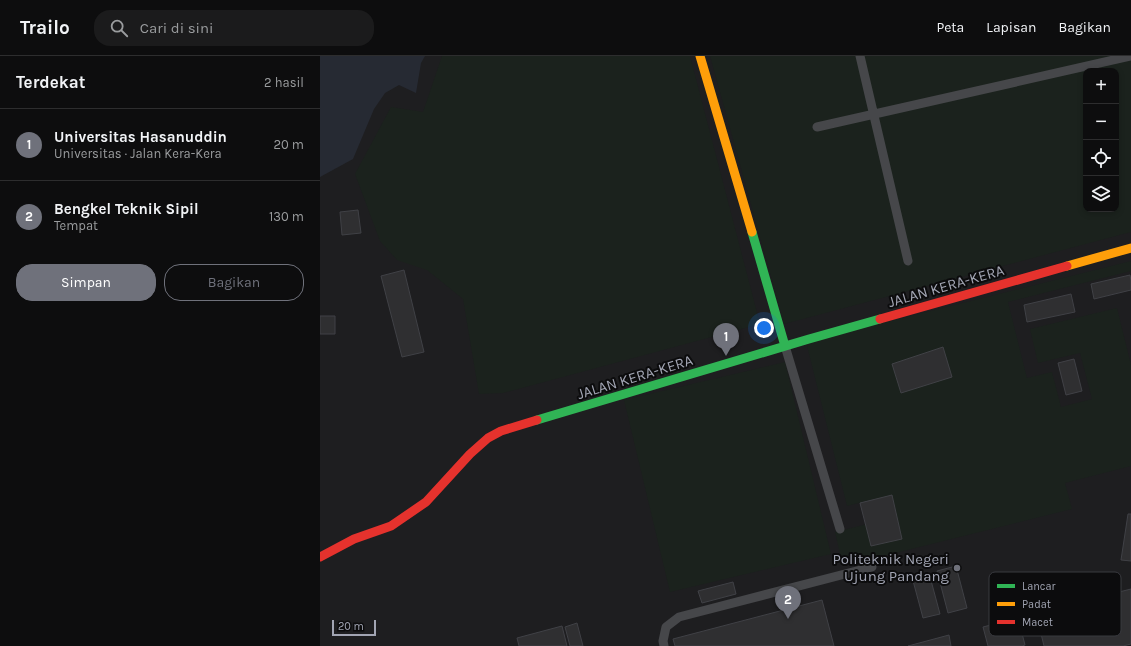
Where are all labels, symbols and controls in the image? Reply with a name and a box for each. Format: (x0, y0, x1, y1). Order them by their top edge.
search box (94, 10, 374, 46)
text: Trailo (20, 17, 70, 39)
icon: search (108, 17, 130, 39)
text: Cari di sini (140, 19, 214, 37)
text: Peta (936, 19, 964, 36)
text: Lapisan (986, 19, 1036, 36)
text: Bagikan (1058, 19, 1111, 36)
map controls (1083, 68, 1119, 212)
button: + (1083, 68, 1119, 104)
text: Terdekat (16, 72, 85, 92)
text: 2 hasil (264, 75, 304, 90)
button: − (1083, 104, 1119, 140)
text: Universitas Hasanuddin (54, 128, 227, 146)
text: 1 (27, 137, 31, 152)
text: 20 m (274, 137, 304, 152)
button: locate (1083, 140, 1119, 176)
text: Universitas · Jalan Kera-Kera (54, 146, 222, 161)
button: layers (1083, 176, 1119, 212)
text: Bengkel Teknik Sipil (54, 200, 199, 218)
text: 2 (25, 209, 33, 224)
text: 130 m (269, 209, 304, 224)
text: Tempat (54, 218, 98, 233)
street label: JALAN KERA-KERA (886, 261, 1007, 311)
button: Simpan (16, 264, 156, 301)
button: Bagikan (164, 264, 304, 301)
your location (754, 318, 774, 338)
pin: 1 (713, 323, 739, 356)
street label: JALAN KERA-KERA (575, 351, 695, 403)
place label: Politeknik Negeri Ujung Pandang (832, 550, 950, 585)
marker: Politeknik Negeri Ujung Pandang (952, 563, 962, 573)
legend (989, 572, 1121, 636)
text: Lancar (1022, 580, 1056, 593)
pin: 2 (775, 586, 801, 619)
text: Padat (1022, 598, 1051, 611)
text: Macet (1022, 616, 1053, 629)
scale bar (332, 618, 376, 637)
text: 20 m (338, 620, 364, 633)

